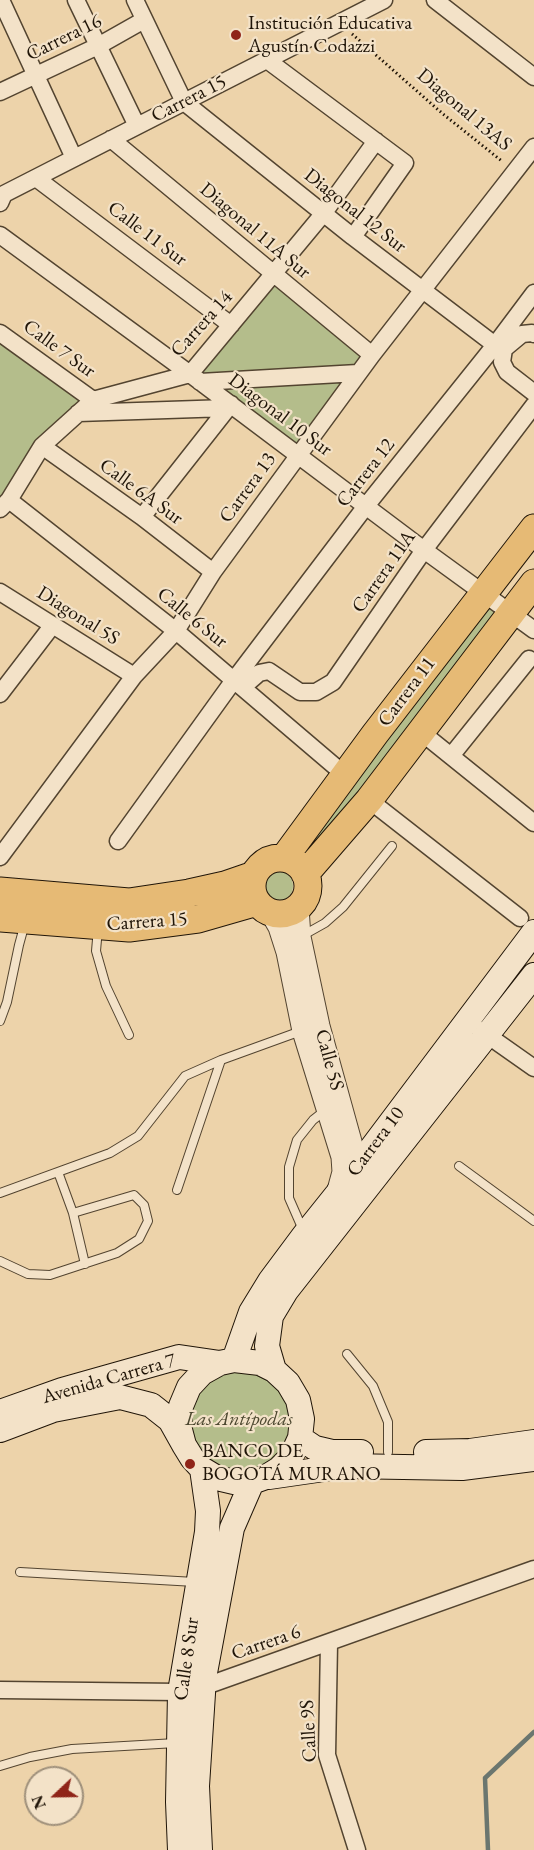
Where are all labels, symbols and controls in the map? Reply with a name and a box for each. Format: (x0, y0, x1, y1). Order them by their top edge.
street label: Carrera 16 (22, 9, 106, 67)
place label: Institución Educativa Agustín Codazzi (248, 12, 412, 59)
marker: Institución Educativa Agustín Codazzi (229, 28, 243, 42)
street label: Diagonal 13AS (412, 63, 516, 157)
street label: Carrera 15 (147, 70, 231, 128)
street label: Diagonal 12 Sur (299, 163, 411, 259)
street label: Diagonal 11A Sur (195, 178, 315, 284)
street label: Calle 11 Sur (103, 196, 191, 272)
street label: Carrera 14 (166, 286, 238, 362)
street label: Calle 7 Sur (18, 315, 100, 383)
street label: Diagonal 10 Sur (223, 368, 337, 462)
street label: Carrera 12 (332, 434, 400, 512)
street label: Carrera 13 (214, 448, 282, 528)
street label: Calle 6A Sur (94, 454, 188, 530)
street label: Carrera 11A (347, 526, 421, 618)
street label: Diagonal 5S (32, 581, 124, 651)
street label: Calle 6 Sur (152, 582, 232, 654)
street label: Carrera 11 (373, 652, 441, 732)
street label: Carrera 15 (106, 907, 188, 937)
street label: Calle 5S (309, 1027, 349, 1093)
street label: Carrera 10 (342, 1102, 410, 1182)
street label: Avenida Carrera 7 (40, 1348, 178, 1410)
park label: Las Antípodas (185, 1408, 293, 1432)
place label: BANCO DE BOGOTÁ MURANO (202, 1440, 381, 1487)
marker: BANCO DE BOGOTÁ MURANO (183, 1457, 197, 1471)
street label: Calle 8 Sur (169, 1616, 205, 1702)
street label: Carrera 6 (228, 1620, 304, 1666)
street label: Calle 9S (295, 1699, 323, 1763)
north arrow (24, 1766, 84, 1826)
text: N (27, 1792, 51, 1812)

